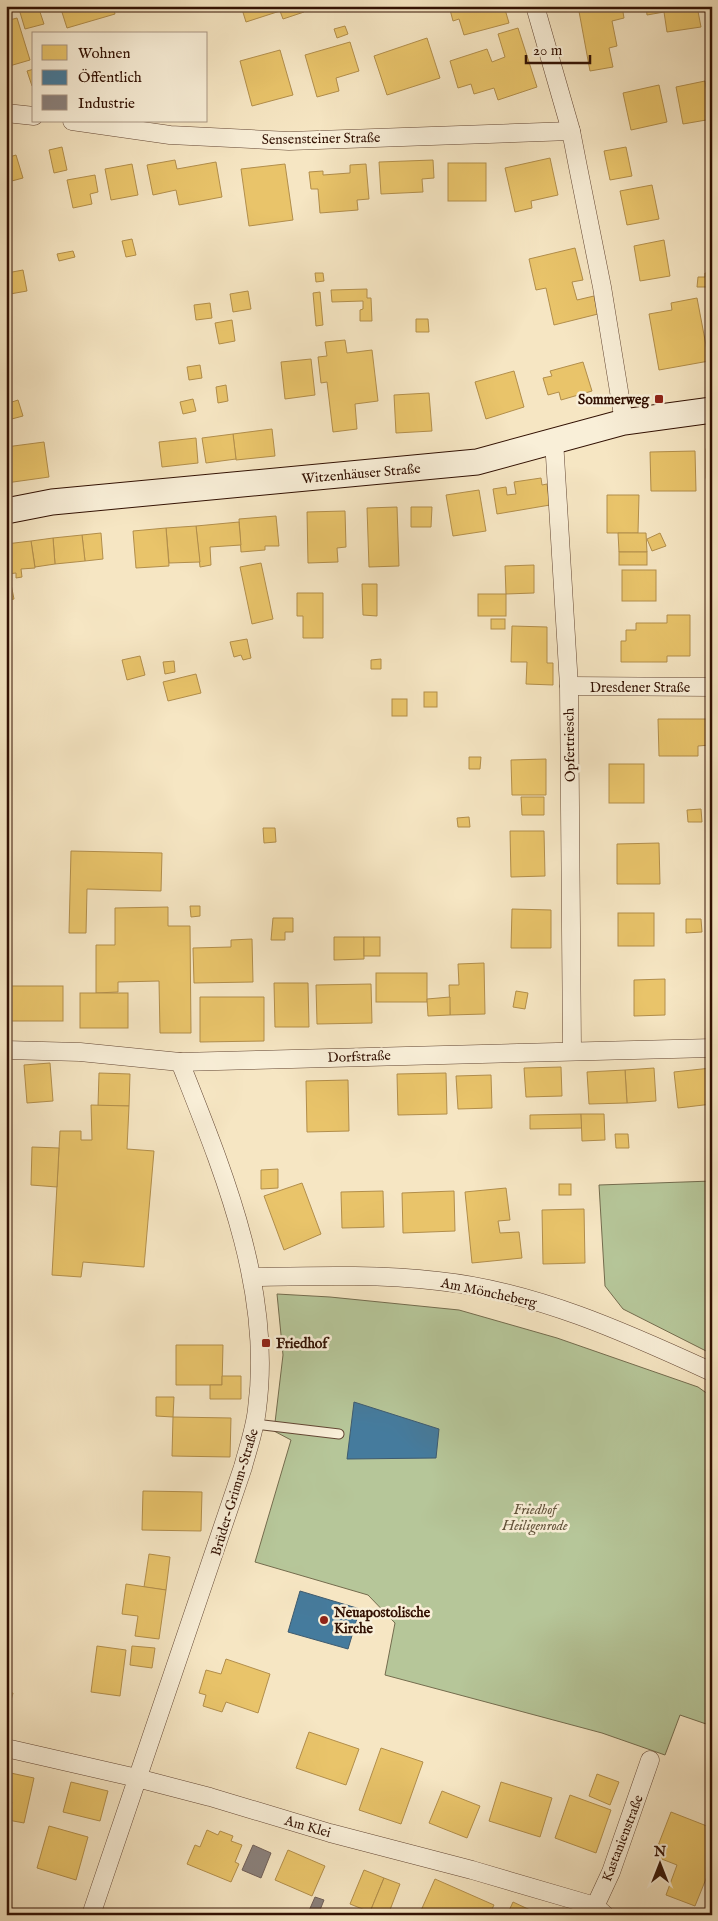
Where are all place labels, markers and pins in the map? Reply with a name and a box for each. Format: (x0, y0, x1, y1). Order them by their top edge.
place label: Sommerweg (578, 391, 650, 409)
marker: Sommerweg (653, 393, 665, 405)
place label: Friedhof (276, 1335, 330, 1353)
marker: Friedhof (260, 1337, 272, 1349)
place label: Neuapostolische Kirche (333, 1604, 431, 1638)
marker: Neuapostolische Kirche (318, 1614, 330, 1626)

